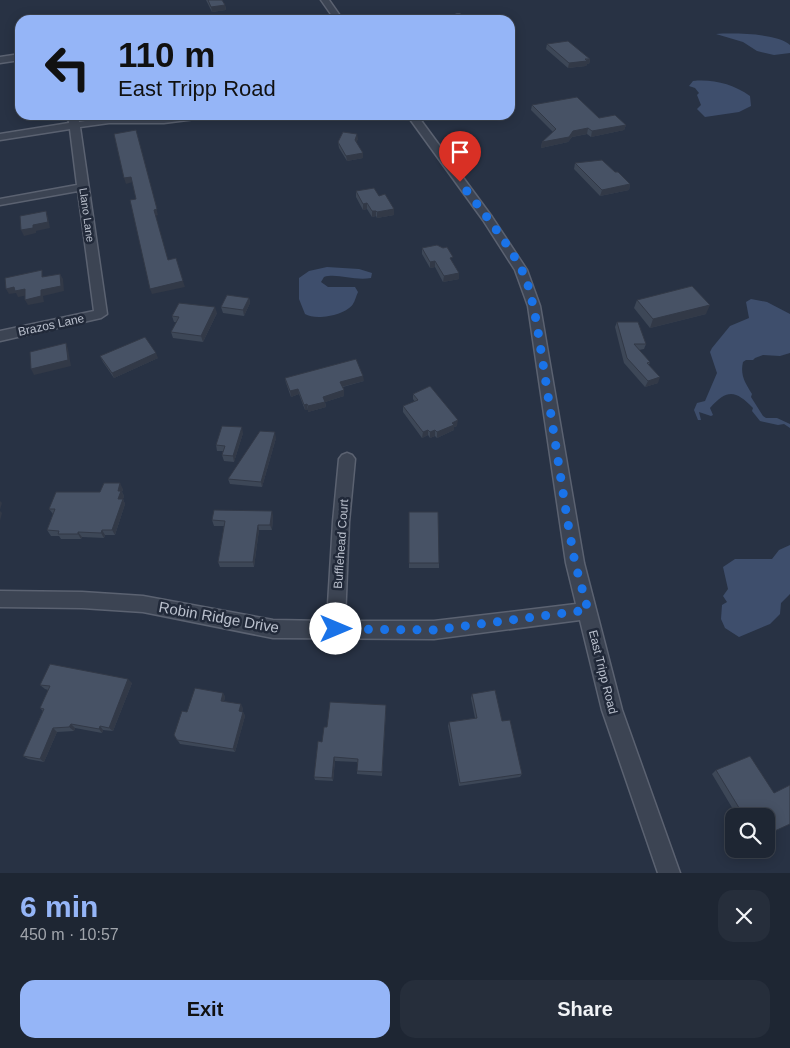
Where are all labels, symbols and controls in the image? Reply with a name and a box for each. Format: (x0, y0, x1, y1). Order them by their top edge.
icon: left (35, 35, 100, 100)
text: 110 m (118, 35, 215, 74)
text: East Tripp Road (118, 76, 276, 101)
pin (439, 131, 481, 182)
icon: arrive (446, 138, 474, 166)
street label: Llano Lane (77, 187, 97, 243)
street label: Brazos Lane (17, 311, 86, 339)
street label: Bufflehead Court (331, 498, 351, 589)
street label: Robin Ridge Drive (158, 598, 280, 636)
position arrow (309, 602, 361, 654)
street label: East Tripp Road (586, 629, 620, 715)
map controls (725, 808, 775, 858)
button: search (725, 808, 775, 858)
text: 6 min (20, 890, 98, 923)
button: close (718, 890, 770, 942)
text: 450 m · 10:57 (20, 926, 119, 943)
button: Exit (20, 980, 390, 1038)
button: Share (400, 980, 770, 1038)

